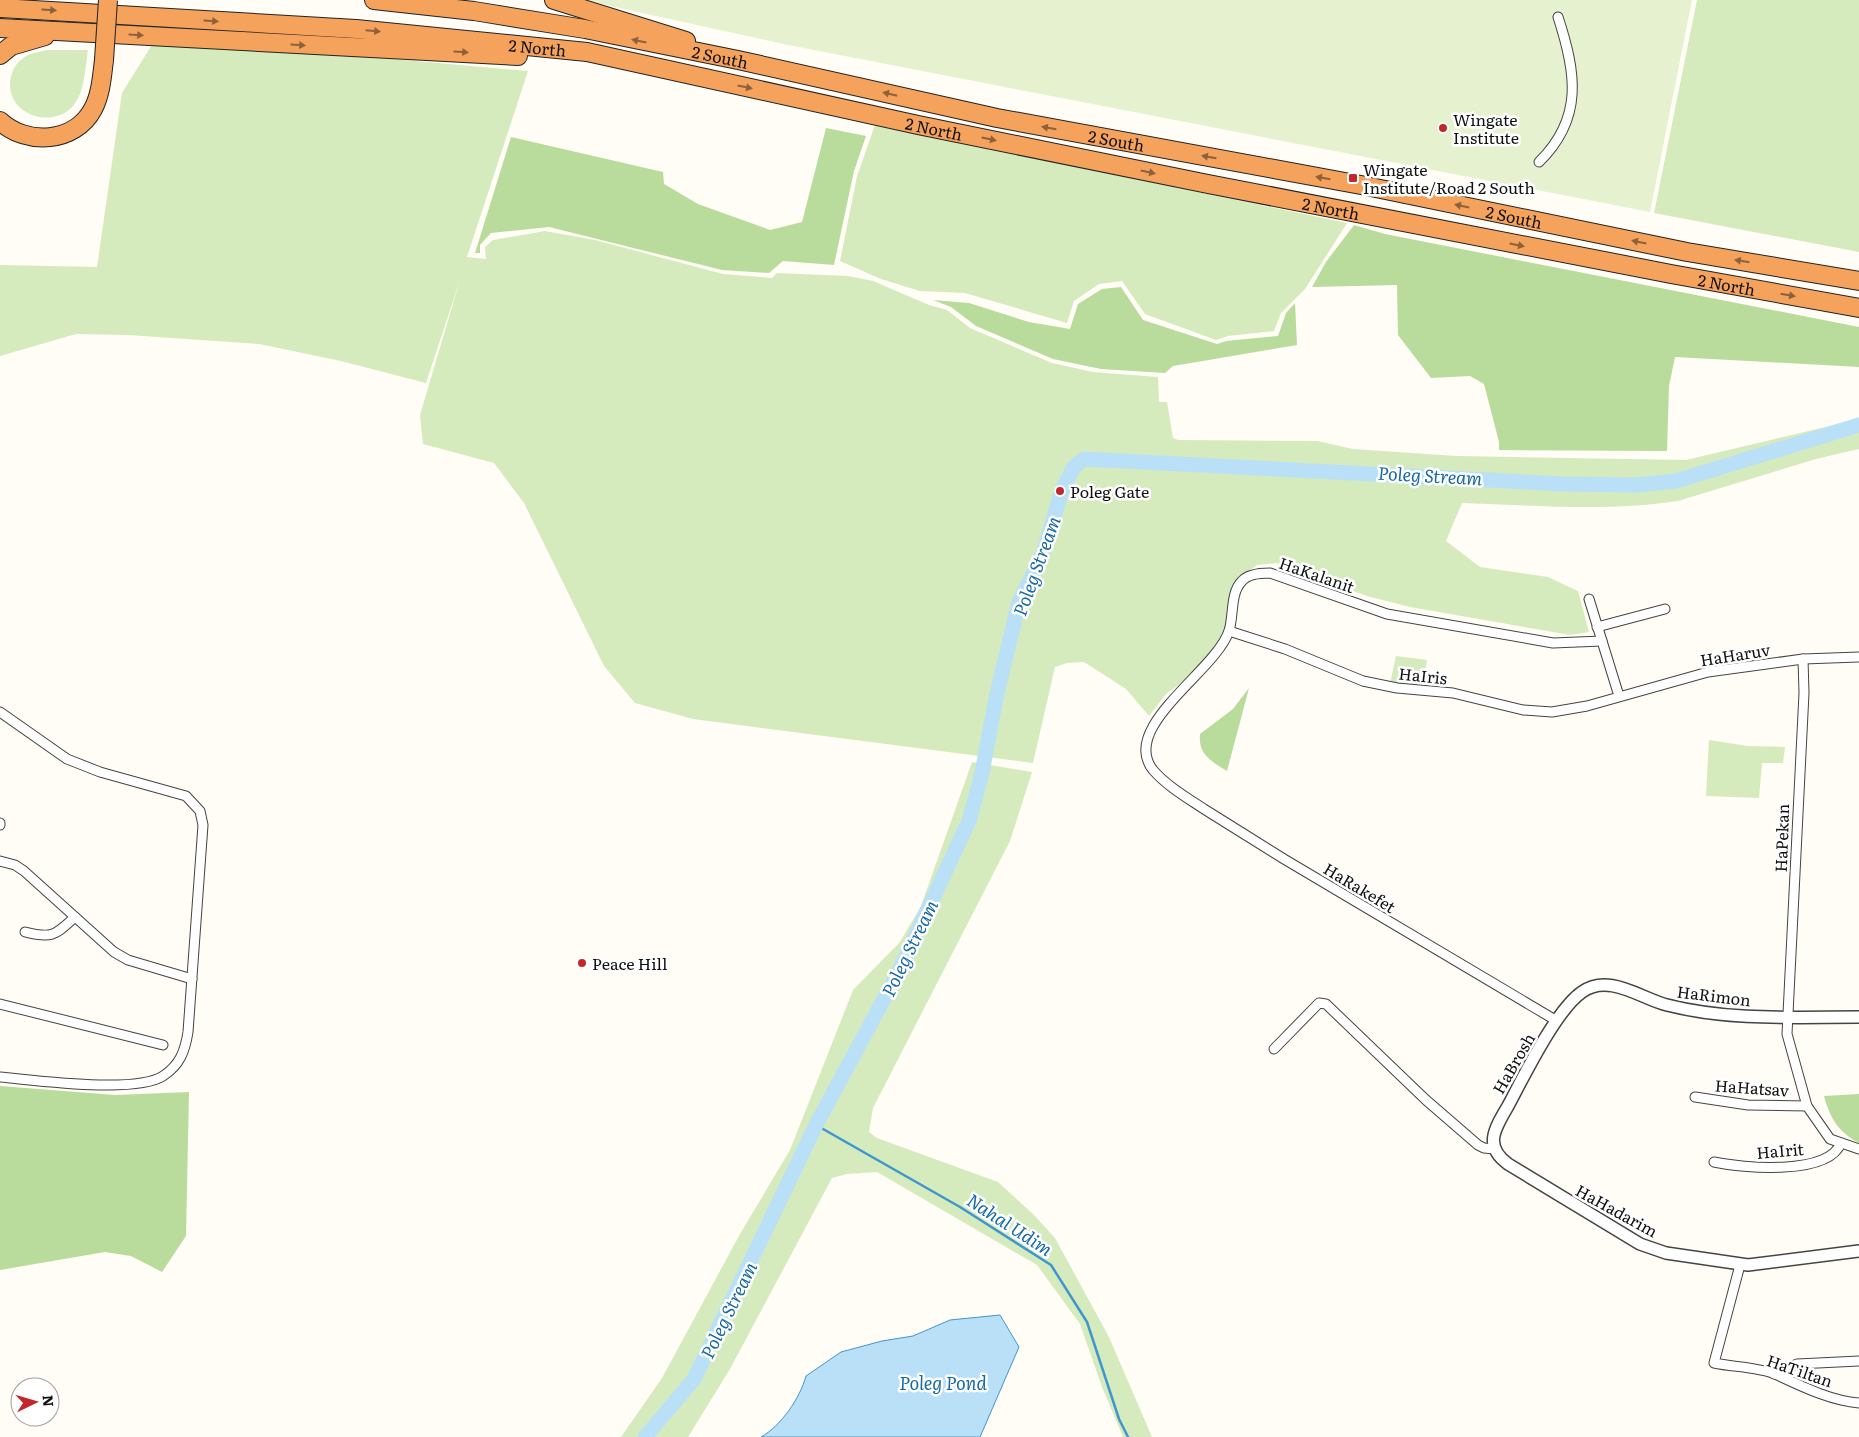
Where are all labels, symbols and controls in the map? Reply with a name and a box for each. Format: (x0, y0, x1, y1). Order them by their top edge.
one-way arrow (41, 7, 57, 15)
one-way arrow (203, 17, 219, 25)
one-way arrow (365, 27, 381, 35)
one-way arrow (128, 32, 144, 40)
street label: 2 North (508, 32, 568, 62)
one-way arrow (631, 37, 646, 45)
street label: 2 South (690, 39, 751, 74)
one-way arrow (291, 41, 307, 49)
one-way arrow (453, 48, 469, 56)
one-way arrow (737, 83, 752, 91)
one-way arrow (882, 90, 897, 98)
place label: Wingate Institute (1453, 107, 1519, 149)
street label: 2 North (903, 111, 965, 146)
marker: Wingate Institute (1437, 122, 1449, 134)
one-way arrow (1040, 123, 1056, 131)
street label: 2 South (1086, 123, 1147, 157)
one-way arrow (982, 135, 997, 143)
one-way arrow (1200, 152, 1216, 160)
place label: Wingate Institute/Road 2 South (1363, 157, 1535, 199)
one-way arrow (1141, 168, 1157, 176)
marker: Wingate Institute/Road 2 South (1347, 172, 1359, 184)
one-way arrow (1314, 173, 1330, 181)
street label: 2 North (1300, 191, 1362, 225)
street label: 2 South (1484, 199, 1545, 234)
one-way arrow (1455, 202, 1470, 210)
one-way arrow (1631, 238, 1646, 246)
one-way arrow (1509, 241, 1524, 249)
one-way arrow (1733, 257, 1749, 265)
street label: 2 North (1696, 267, 1758, 301)
one-way arrow (1780, 291, 1796, 299)
water label: Poleg Stream (1377, 459, 1483, 491)
place label: Poleg Gate (1070, 479, 1149, 503)
marker: Poleg Gate (1054, 485, 1066, 497)
water label: Poleg Stream (1005, 512, 1067, 620)
street label: HaKalanit (1276, 550, 1358, 598)
street label: HaHaruv (1698, 637, 1772, 671)
street label: HaIris (1398, 661, 1448, 689)
street label: HaPekan (1768, 803, 1794, 873)
street label: HaRakefet (1319, 856, 1401, 918)
water label: Poleg Stream (874, 895, 944, 1001)
place label: Peace Hill (592, 951, 667, 975)
marker: Peace Hill (576, 957, 588, 969)
street label: HaRimon (1676, 979, 1753, 1011)
street label: HaBrosh (1486, 1028, 1540, 1098)
street label: HaHatsav (1714, 1072, 1790, 1102)
street label: HaIrit (1755, 1136, 1805, 1164)
street label: HaHadarim (1572, 1178, 1663, 1243)
water label: Nahal Udim (962, 1186, 1058, 1262)
water label: Poleg Stream (693, 1257, 763, 1363)
street label: HaTiltan (1764, 1348, 1837, 1393)
water label: Poleg Pond (899, 1369, 987, 1396)
north arrow (10, 1377, 60, 1427)
text: N (38, 1394, 59, 1408)

